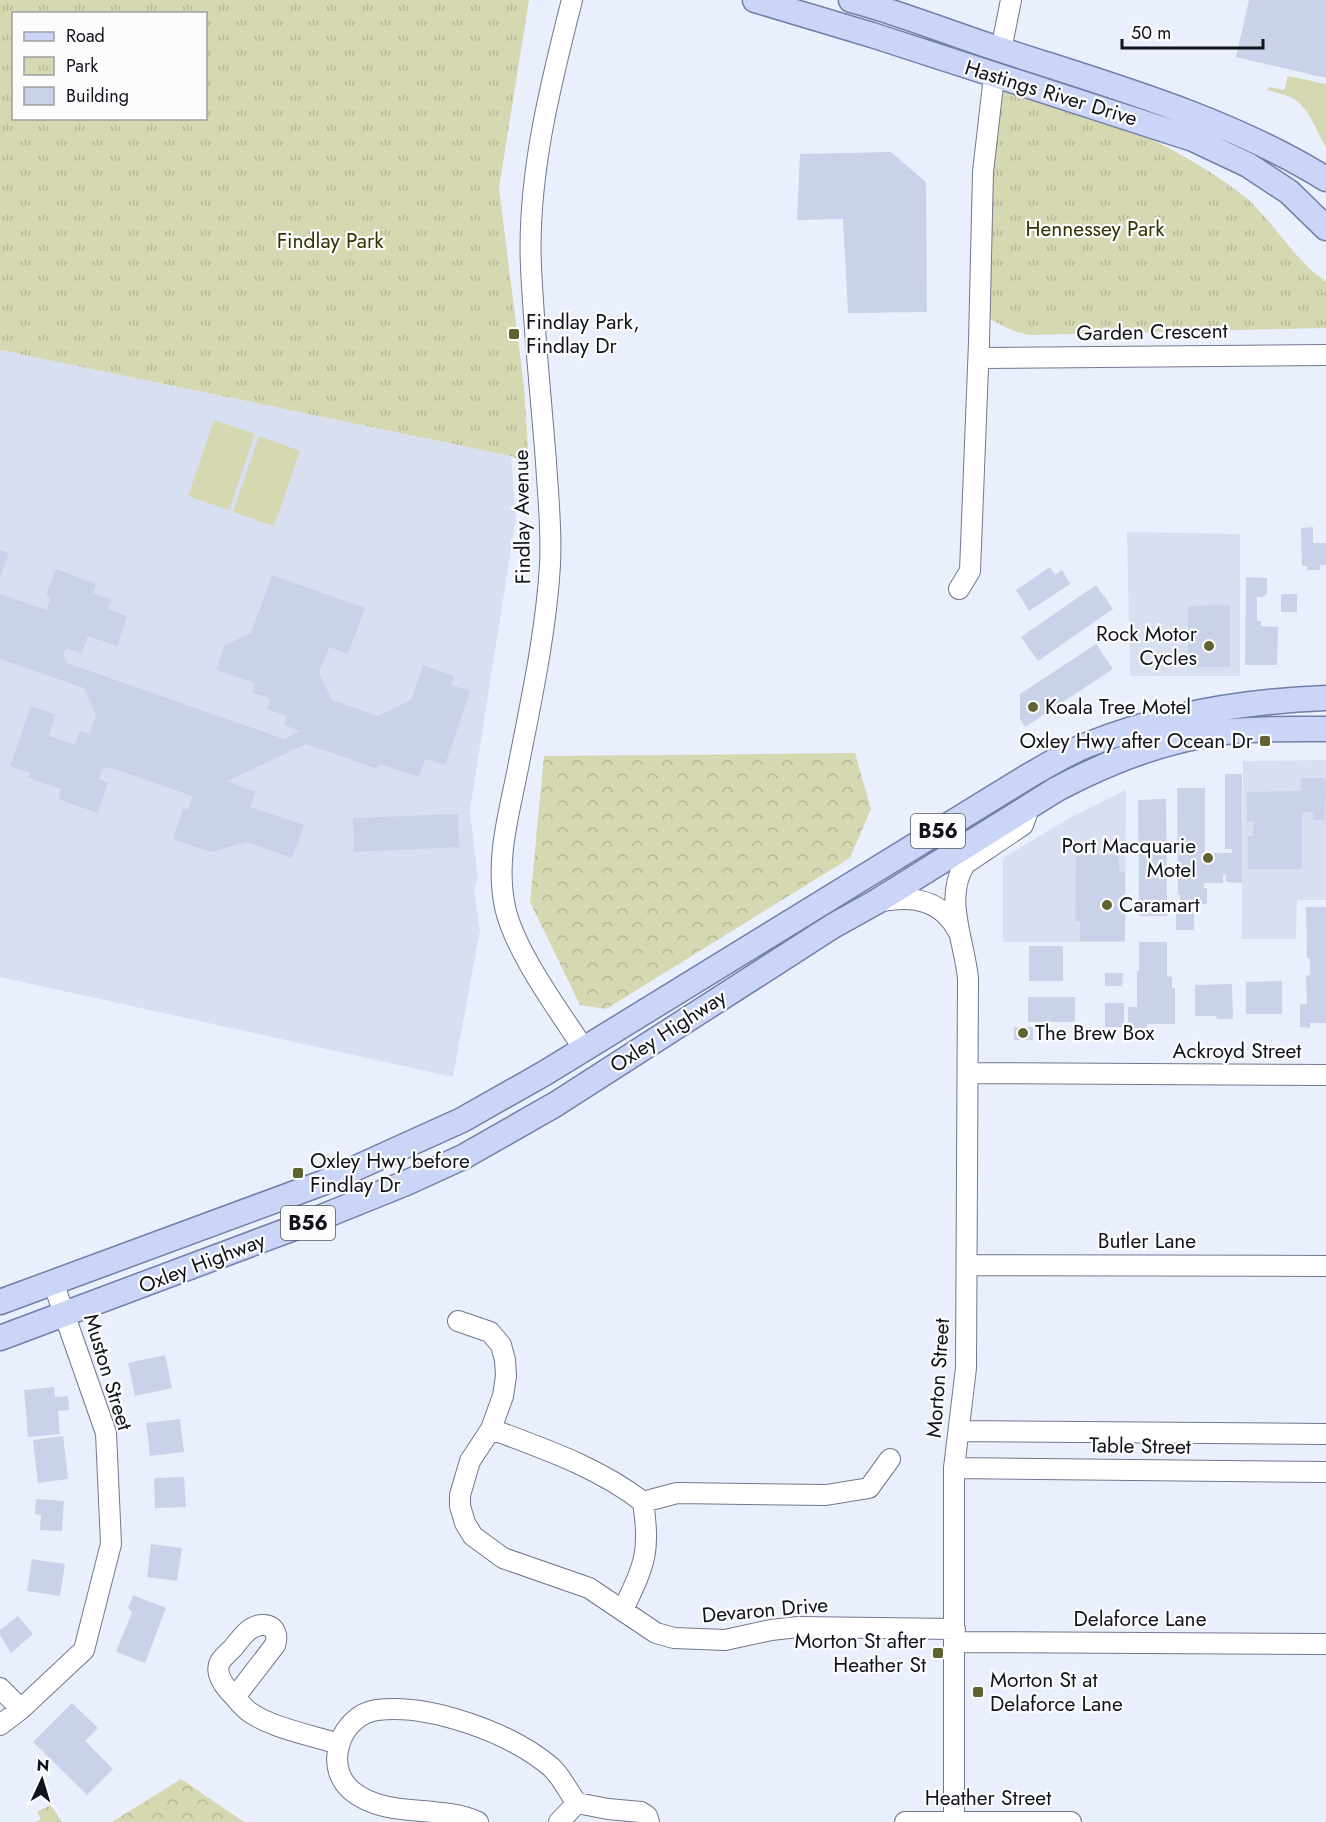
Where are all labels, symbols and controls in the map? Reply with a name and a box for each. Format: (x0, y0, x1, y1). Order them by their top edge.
legend (12, 12, 207, 120)
scale bar (1122, 12, 1263, 50)
text: 50 m (1131, 20, 1171, 46)
text: Road (66, 23, 105, 49)
street label: Hastings River Drive (961, 52, 1141, 134)
text: Park (66, 53, 98, 79)
text: Building (66, 83, 129, 109)
park label: Hennessey Park (1025, 214, 1165, 244)
park label: Findlay Park (277, 226, 384, 256)
place label: Findlay Park, Findlay Dr (526, 307, 640, 361)
street label: Garden Crescent (1076, 316, 1228, 348)
marker: Findlay Park, Findlay Dr (507, 327, 521, 341)
street label: Findlay Avenue (506, 449, 538, 585)
place label: Rock Motor Cycles (1096, 619, 1198, 673)
marker: Rock Motor Cycles (1202, 639, 1216, 653)
place label: Koala Tree Motel (1045, 692, 1191, 722)
marker: Koala Tree Motel (1026, 700, 1040, 714)
place label: Oxley Hwy after Ocean Dr (1019, 726, 1254, 756)
marker: Oxley Hwy after Ocean Dr (1258, 734, 1272, 748)
road number: B56 (911, 814, 965, 848)
place label: Port Macquarie Motel (1061, 831, 1196, 885)
marker: Port Macquarie Motel (1201, 851, 1215, 865)
place label: Caramart (1119, 890, 1200, 920)
marker: Caramart (1100, 898, 1114, 912)
street label: Oxley Highway (604, 982, 733, 1080)
place label: The Brew Box (1035, 1018, 1154, 1048)
marker: The Brew Box (1016, 1026, 1030, 1040)
street label: Ackroyd Street (1173, 1036, 1301, 1066)
place label: Oxley Hwy before Findlay Dr (310, 1146, 470, 1200)
marker: Oxley Hwy before Findlay Dr (291, 1166, 305, 1180)
road number: B56 (281, 1206, 335, 1240)
street label: Oxley Highway (134, 1225, 270, 1301)
street label: Butler Lane (1098, 1226, 1196, 1256)
street label: Muston Street (76, 1310, 140, 1434)
street label: Morton Street (919, 1317, 957, 1439)
street label: Table Street (1089, 1430, 1191, 1462)
street label: Devaron Drive (701, 1590, 829, 1630)
street label: Delaforce Lane (1074, 1604, 1207, 1634)
place label: Morton St after Heather St (794, 1626, 927, 1680)
marker: Morton St after Heather St (931, 1646, 945, 1660)
place label: Morton St at Delaforce Lane (990, 1665, 1123, 1719)
marker: Morton St at Delaforce Lane (971, 1685, 985, 1699)
north arrow (12, 1750, 72, 1810)
text: N (36, 1754, 50, 1777)
street label: Heather Street (925, 1783, 1051, 1813)

